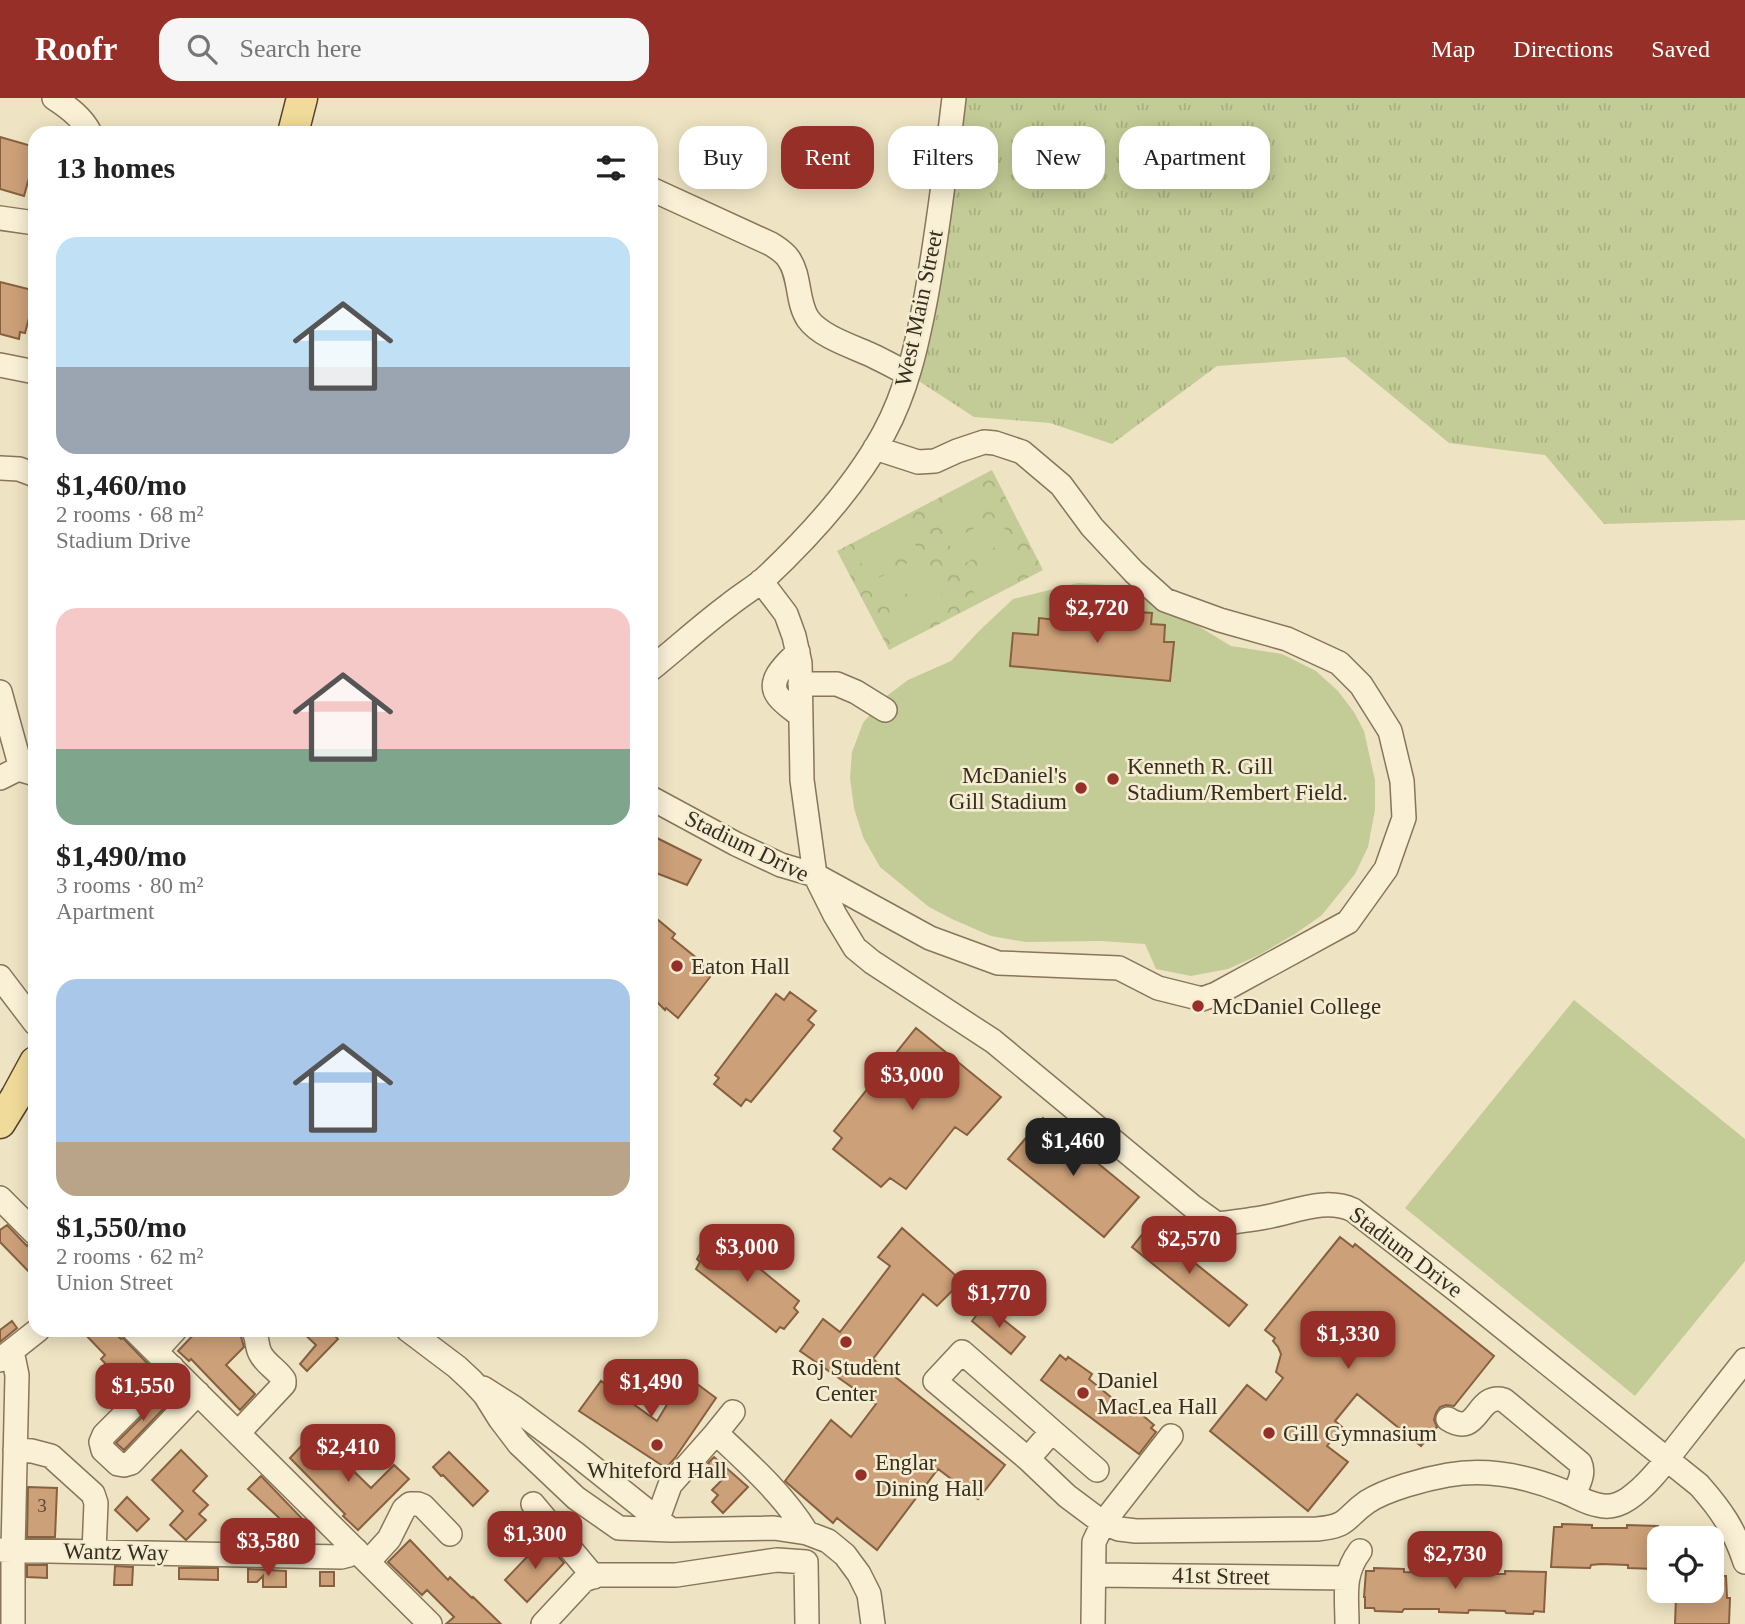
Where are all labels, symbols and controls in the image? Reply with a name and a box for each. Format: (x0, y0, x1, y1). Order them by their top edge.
search box (159, 18, 649, 81)
icon: search (183, 30, 221, 68)
text: Roofr (35, 31, 117, 67)
text: Search here (239, 34, 361, 63)
text: Map (1431, 36, 1475, 62)
text: Directions (1513, 36, 1613, 62)
text: Saved (1651, 36, 1710, 62)
chip: Buy (679, 126, 767, 189)
chip: Rent (781, 126, 874, 189)
chip: Filters (888, 126, 998, 189)
chip: New (1012, 126, 1105, 189)
chip: Apartment (1119, 126, 1270, 189)
icon: filters (592, 149, 630, 187)
text: 13 homes (56, 151, 175, 184)
street label: West Main Street (890, 227, 948, 388)
icon: home (280, 283, 406, 409)
text: $1,460/mo (56, 468, 187, 501)
text: 2 rooms · 68 m² (56, 502, 203, 527)
text: Stadium Drive (56, 528, 191, 553)
pin: $2,720 (1040, 586, 1154, 645)
text: $2,720 (1065, 595, 1129, 620)
icon: home (280, 654, 406, 780)
place label: Kenneth R. Gill Stadium/Rembert Field. (1127, 754, 1348, 805)
place label: McDaniel's Gill Stadium (949, 763, 1067, 814)
marker: Kenneth R. Gill Stadium/Rembert Field. (1105, 771, 1121, 787)
marker: McDaniel's Gill Stadium (1073, 780, 1089, 796)
street label: Stadium Drive (681, 805, 813, 887)
text: $1,490/mo (56, 839, 187, 872)
text: 3 rooms · 80 m² (56, 873, 203, 898)
text: Apartment (56, 899, 154, 924)
place label: Eaton Hall (691, 954, 790, 979)
marker: Eaton Hall (669, 958, 685, 974)
place label: McDaniel College (1212, 994, 1381, 1019)
marker: McDaniel College (1190, 998, 1206, 1014)
icon: home (280, 1025, 406, 1151)
pin: $3,000 (855, 1052, 969, 1112)
text: $3,000 (880, 1062, 944, 1087)
pin: $1,460 (1016, 1118, 1130, 1178)
text: $1,460 (1041, 1128, 1105, 1153)
street label: Stadium Drive (1345, 1201, 1467, 1303)
text: $1,550/mo (56, 1210, 187, 1243)
pin: $2,570 (1132, 1216, 1246, 1276)
pin: $3,000 (690, 1224, 804, 1284)
text: $2,570 (1157, 1226, 1221, 1251)
text: $3,000 (715, 1234, 779, 1259)
text: 2 rooms · 62 m² (56, 1244, 203, 1269)
text: Union Street (56, 1270, 173, 1295)
pin: $1,770 (942, 1270, 1056, 1330)
text: $1,770 (967, 1280, 1031, 1305)
pin: $1,330 (1291, 1312, 1405, 1371)
text: $1,330 (1316, 1321, 1380, 1346)
marker: Roj Student Center (838, 1334, 854, 1350)
place label: Roj Student Center (791, 1355, 901, 1406)
pin: $1,490 (594, 1360, 708, 1419)
pin: $1,550 (86, 1364, 200, 1423)
place label: Daniel MacLea Hall (1097, 1368, 1218, 1419)
text: $1,490 (619, 1369, 683, 1394)
text: $1,550 (111, 1373, 175, 1398)
marker: Daniel MacLea Hall (1075, 1385, 1091, 1401)
place label: Gill Gymnasium (1283, 1421, 1437, 1446)
pin: $2,410 (291, 1424, 405, 1484)
marker: Gill Gymnasium (1261, 1425, 1277, 1441)
text: $2,410 (316, 1434, 380, 1459)
marker: Whiteford Hall (649, 1437, 665, 1453)
place label: Englar Dining Hall (875, 1450, 984, 1501)
place label: Whiteford Hall (587, 1458, 727, 1483)
marker: Englar Dining Hall (853, 1467, 869, 1483)
house number: 3 (37, 1495, 47, 1516)
pin: $1,300 (478, 1512, 592, 1571)
pin: $3,580 (211, 1518, 325, 1578)
text: $1,300 (503, 1521, 567, 1546)
map controls (1647, 1526, 1724, 1603)
button: locate (1647, 1526, 1724, 1603)
text: $3,580 (236, 1528, 300, 1553)
pin: $2,730 (1398, 1532, 1512, 1591)
street label: Wantz Way (63, 1539, 169, 1565)
text: $2,730 (1423, 1541, 1487, 1566)
street label: 41st Street (1172, 1563, 1271, 1589)

